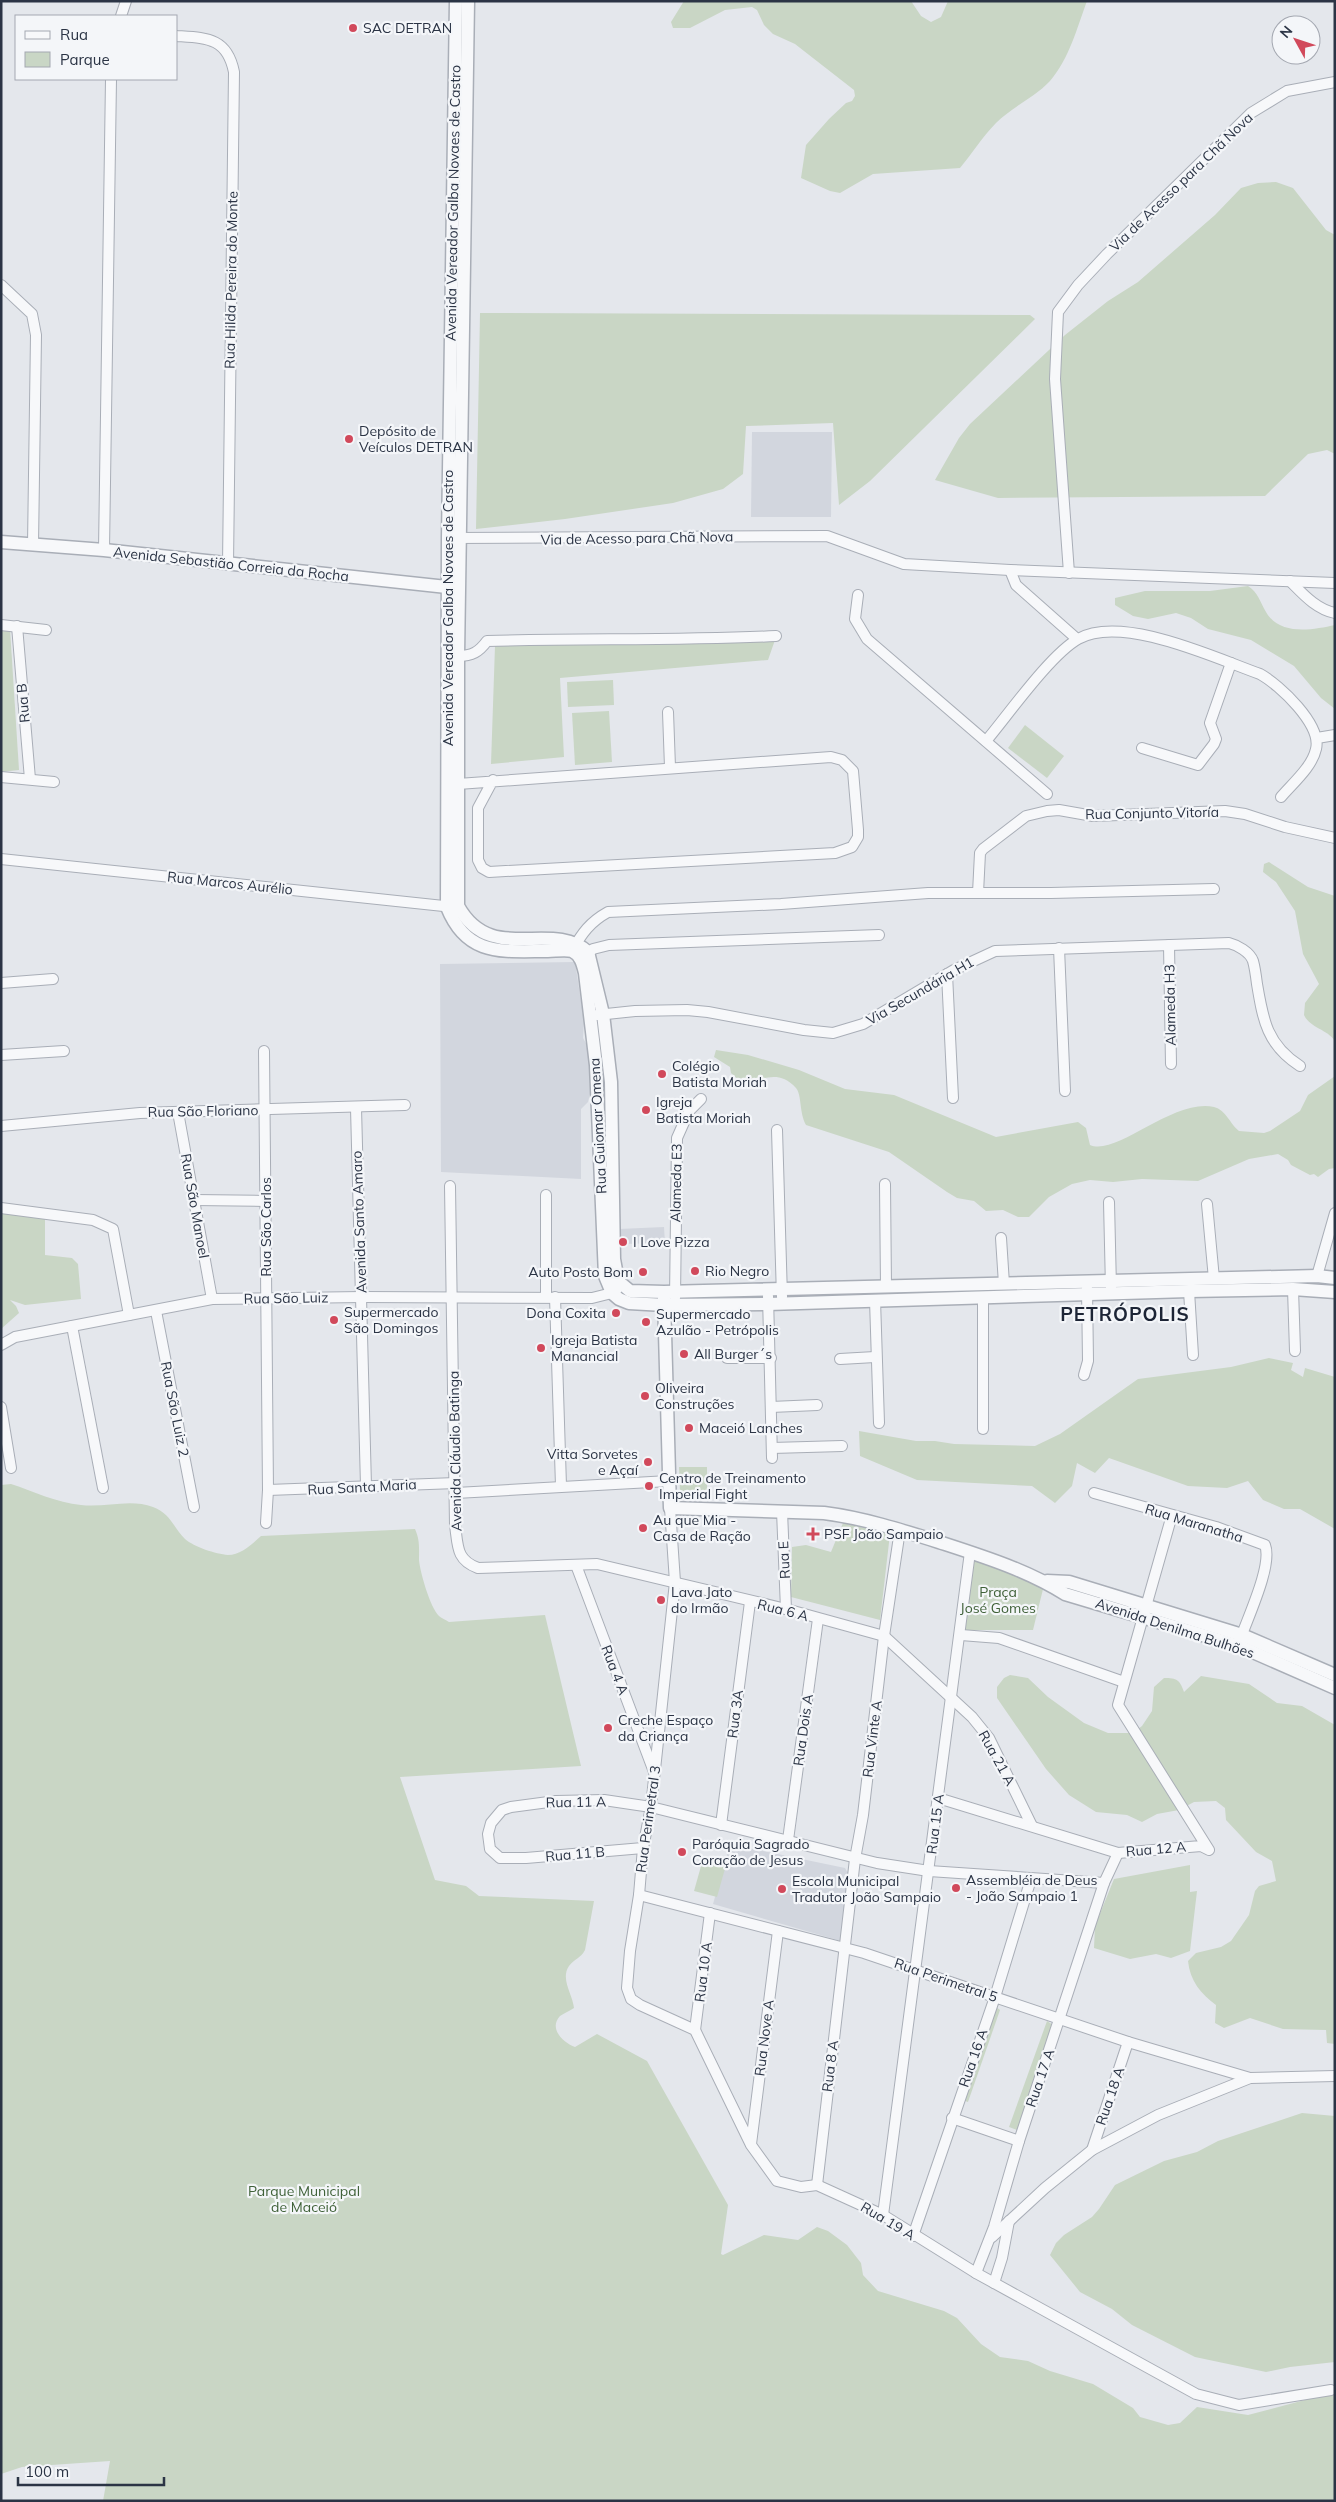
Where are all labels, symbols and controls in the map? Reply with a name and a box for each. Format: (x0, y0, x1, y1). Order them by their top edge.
legend (15, 15, 178, 80)
north arrow (1271, 15, 1321, 65)
place label: SAC DETRAN (363, 19, 452, 37)
marker: SAC DETRAN (347, 22, 359, 34)
text: N (1276, 22, 1296, 41)
text: Rua (60, 25, 88, 44)
text: Parque (60, 50, 110, 69)
street label: Avenida Vereador Galba Novaes de Castro (442, 65, 464, 341)
street label: Via de Acesso para Chã Nova (1105, 109, 1257, 255)
street label: Rua Hilda Pereira do Monte (220, 191, 242, 369)
place label: Depósito de Veículos DETRAN (359, 422, 473, 456)
marker: Depósito de Veículos DETRAN (343, 433, 355, 445)
street label: Avenida Vereador Galba Novaes de Castro (439, 470, 457, 746)
street label: Via de Acesso para Chã Nova (540, 527, 734, 549)
street label: Avenida Sebastião Correia da Rocha (112, 543, 350, 585)
street label: Rua B (12, 683, 34, 723)
street label: Rua Conjunto Vitoría (1085, 803, 1219, 823)
street label: Rua Marcos Aurélio (166, 867, 294, 899)
street label: Via Secundária H1 (863, 953, 977, 1029)
street label: Alameda H3 (1160, 964, 1180, 1046)
place label: Colégio Batista Moriah (672, 1057, 767, 1091)
street label: Rua Guiomar Omena (585, 1058, 611, 1194)
marker: Colégio Batista Moriah (656, 1068, 668, 1080)
place label: Igreja Batista Moriah (656, 1093, 751, 1127)
street label: Rua São Floriano (147, 1101, 259, 1121)
marker: Igreja Batista Moriah (640, 1104, 652, 1116)
street label: Alameda E3 (666, 1143, 686, 1223)
street label: Avenida Santo Amaro (348, 1150, 370, 1294)
street label: Rua São Manoel (177, 1152, 213, 1260)
street label: Rua São Carlos (257, 1177, 275, 1277)
place label: I Love Pizza (633, 1233, 710, 1251)
marker: I Love Pizza (617, 1236, 629, 1248)
place label: Rio Negro (705, 1262, 769, 1280)
place label: Auto Posto Bom (528, 1263, 633, 1281)
marker: Rio Negro (689, 1265, 701, 1277)
marker: Auto Posto Bom (637, 1266, 649, 1278)
street label: Rua São Luiz (243, 1288, 329, 1308)
district label: PETRÓPOLIS (1060, 1302, 1190, 1326)
place label: Supermercado São Domingos (344, 1303, 438, 1337)
place label: Dona Coxita (526, 1304, 606, 1322)
place label: Supermercado Azulão - Petrópolis (656, 1305, 779, 1339)
marker: Dona Coxita (610, 1307, 622, 1319)
marker: Supermercado São Domingos (328, 1314, 340, 1326)
marker: Supermercado Azulão - Petrópolis (640, 1316, 652, 1328)
place label: Igreja Batista Manancial (551, 1331, 637, 1365)
marker: Igreja Batista Manancial (535, 1342, 547, 1354)
place label: All Burger´s (694, 1345, 772, 1363)
marker: All Burger´s (678, 1348, 690, 1360)
street label: Rua São Luiz 2 (157, 1360, 193, 1458)
street label: Avenida Cláudio Batinga (445, 1370, 465, 1532)
place label: Oliveira Construções (655, 1379, 735, 1413)
marker: Oliveira Construções (639, 1390, 651, 1402)
place label: Maceió Lanches (699, 1419, 803, 1437)
marker: Maceió Lanches (683, 1422, 695, 1434)
place label: Vitta Sorvetes e Açaí (547, 1445, 639, 1479)
marker: Vitta Sorvetes e Açaí (642, 1456, 654, 1468)
place label: Centro de Treinamento Imperial Fight (659, 1469, 806, 1503)
street label: Rua Santa Maria (307, 1475, 417, 1499)
marker: Centro de Treinamento Imperial Fight (643, 1480, 655, 1492)
street label: Rua Maranatha (1143, 1500, 1245, 1546)
place label: Au que Mia - Casa de Ração (653, 1511, 751, 1545)
marker: Au que Mia - Casa de Ração (637, 1522, 649, 1534)
place label: PSF João Sampaio (824, 1525, 944, 1543)
marker: PSF João Sampaio (806, 1527, 820, 1541)
street label: Rua E (774, 1541, 794, 1579)
place label: Lava Jato do Irmão (671, 1583, 732, 1617)
park label: Praça José Gomes (960, 1583, 1036, 1617)
marker: Lava Jato do Irmão (655, 1594, 667, 1606)
street label: Avenida Denilma Bulhões (1093, 1594, 1257, 1662)
street label: Rua 6 A (756, 1595, 811, 1625)
street label: Rua 4 A (597, 1642, 633, 1698)
street label: Rua 3A (723, 1688, 747, 1739)
street label: Rua Dois A (789, 1692, 817, 1767)
street label: Rua Vinte A (858, 1699, 886, 1779)
place label: Creche Espaço da Criança (618, 1711, 713, 1745)
marker: Creche Espaço da Criança (602, 1722, 614, 1734)
street label: Rua 21 A (974, 1727, 1020, 1789)
street label: Rua Perimetral 3 (632, 1764, 664, 1874)
street label: Rua 11 A (546, 1792, 607, 1812)
street label: Rua 15 A (922, 1792, 948, 1855)
place label: Paróquia Sagrado Coração de Jesus (692, 1835, 809, 1869)
street label: Rua 12 A (1125, 1837, 1188, 1861)
street label: Rua 11 B (544, 1842, 606, 1866)
marker: Paróquia Sagrado Coração de Jesus (676, 1846, 688, 1858)
place label: Assembléia de Deus - João Sampaio 1 (966, 1871, 1098, 1905)
place label: Escola Municipal Tradutor João Sampaio (792, 1872, 941, 1906)
marker: Assembléia de Deus - João Sampaio 1 (950, 1882, 962, 1894)
marker: Escola Municipal Tradutor João Sampaio (776, 1883, 788, 1895)
street label: Rua 10 A (690, 1940, 716, 2003)
street label: Rua Perimetral 5 (892, 1954, 1000, 2006)
street label: Rua Nove A (750, 1998, 778, 2077)
street label: Rua 16 A (955, 2026, 992, 2090)
street label: Rua 8 A (818, 2038, 842, 2093)
street label: Rua 17 A (1022, 2046, 1059, 2110)
street label: Rua 18 A (1092, 2064, 1129, 2128)
park label: Parque Municipal de Maceió (248, 2182, 360, 2216)
street label: Rua 19 A (857, 2198, 919, 2245)
scale bar (18, 2454, 164, 2486)
text: 100 m (25, 2462, 69, 2481)

